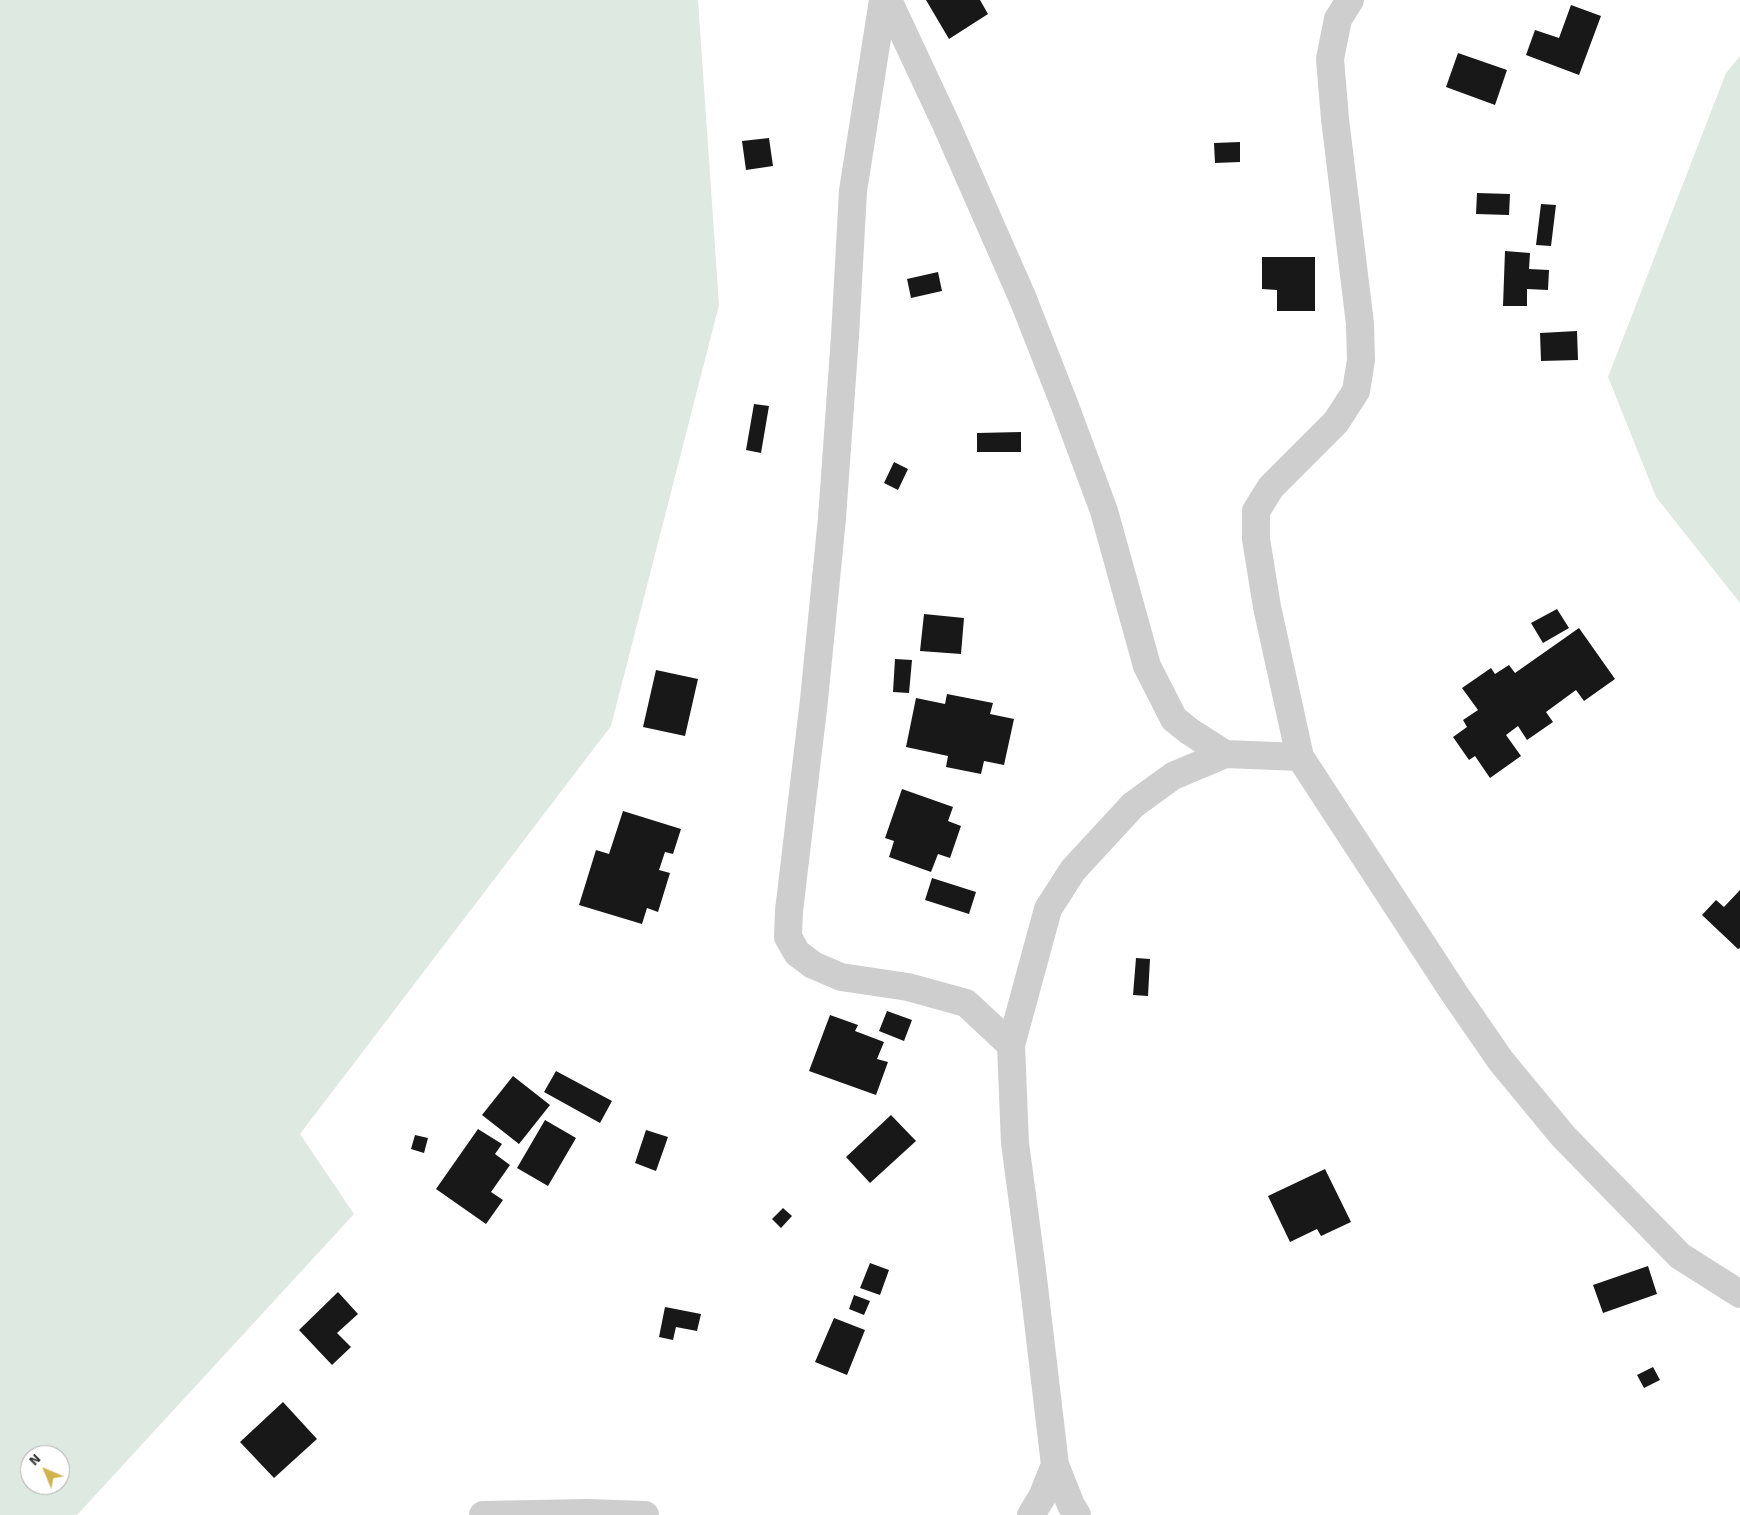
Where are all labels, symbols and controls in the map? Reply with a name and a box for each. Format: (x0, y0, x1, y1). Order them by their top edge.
north arrow (20, 1445, 70, 1495)
text: N (25, 1450, 44, 1469)

